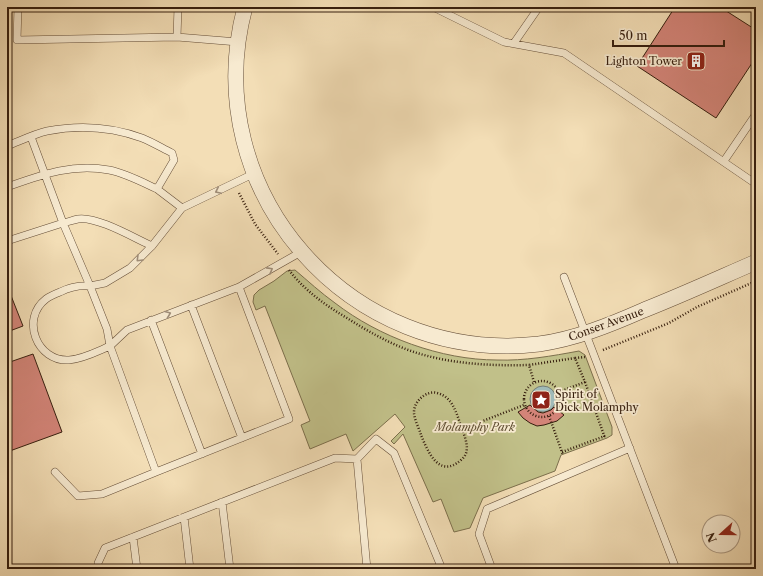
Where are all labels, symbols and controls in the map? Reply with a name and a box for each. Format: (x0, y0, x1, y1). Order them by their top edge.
scale bar (613, 22, 724, 48)
text: 50 m (619, 28, 648, 43)
building icon: Lighton Tower (685, 50, 707, 72)
place label: Lighton Tower (605, 54, 682, 68)
one-way arrow (215, 186, 222, 194)
one-way arrow (136, 254, 144, 262)
one-way arrow (266, 267, 273, 274)
street label: Conser Avenue (566, 304, 646, 344)
one-way arrow (164, 311, 171, 319)
place label: Spirit of Dick Molamphy (555, 387, 639, 414)
place icon: Spirit of Dick Molamphy (530, 389, 552, 411)
park label: Molamphy Park (433, 420, 515, 434)
north arrow (701, 514, 741, 554)
text: N (703, 530, 720, 545)

